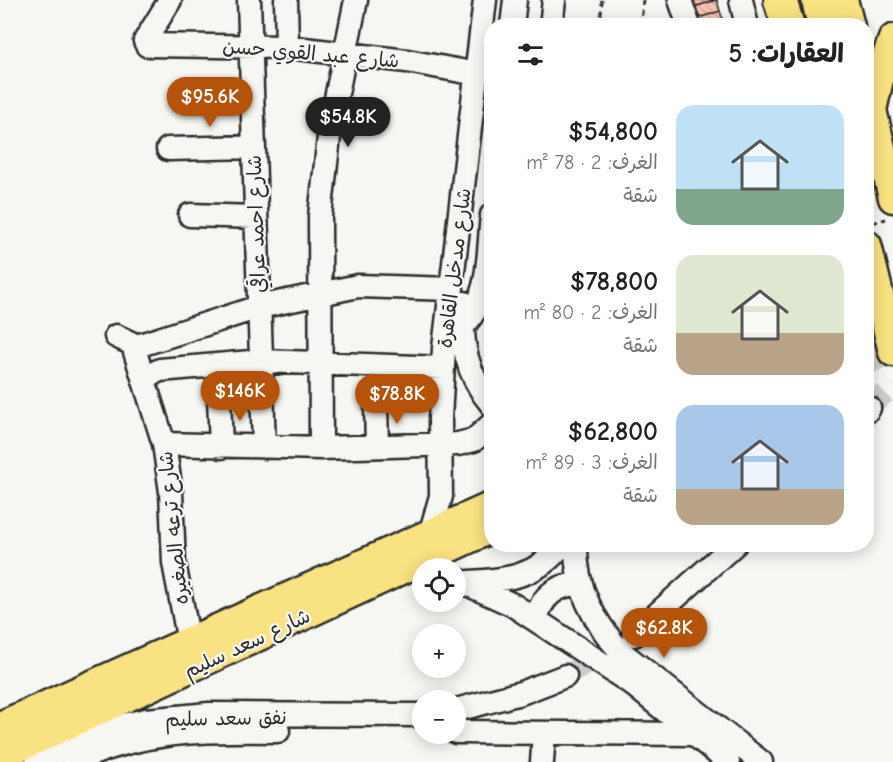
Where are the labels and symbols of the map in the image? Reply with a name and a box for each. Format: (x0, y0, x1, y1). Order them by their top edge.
street label: شارع عبد القوي حسن (221, 34, 400, 76)
pin: $95.6K (161, 77, 259, 128)
pin: $54.8K (299, 97, 397, 148)
street label: شارع احمد عراقي (241, 154, 272, 293)
street label: شارع مدخل القاهرة (433, 187, 478, 350)
pin: $146K (198, 371, 282, 422)
pin: $78.8K (348, 374, 446, 425)
street label: شارع ترعه الصغيره (154, 450, 195, 606)
street label: شارع سعد سليم (180, 604, 315, 685)
pin: $62.8K (615, 608, 713, 659)
street label: نفق سعد سليم (165, 706, 287, 734)

